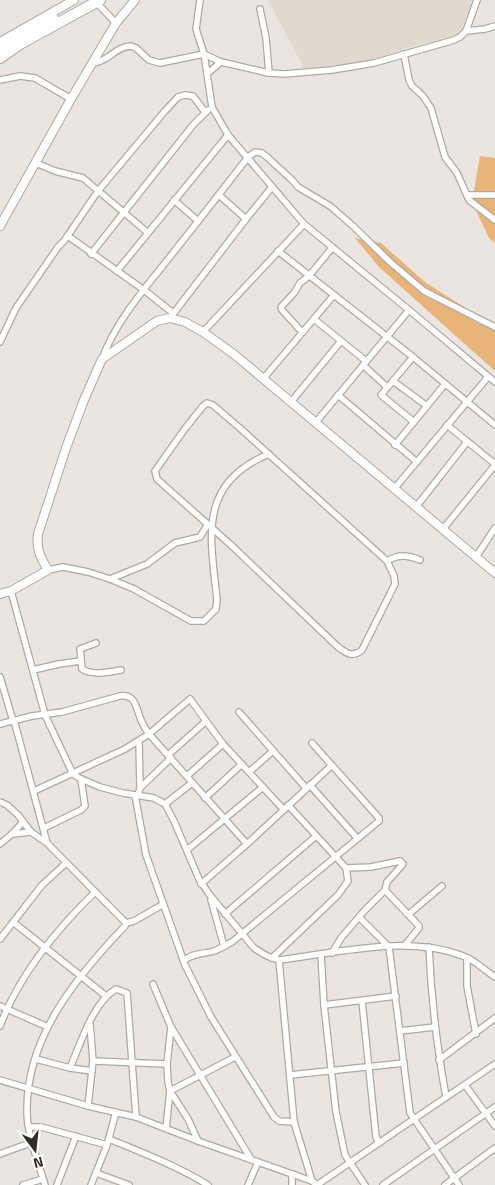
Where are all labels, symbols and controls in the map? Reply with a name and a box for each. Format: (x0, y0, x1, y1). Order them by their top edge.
north arrow (10, 1125, 60, 1175)
text: N (31, 1152, 46, 1174)

